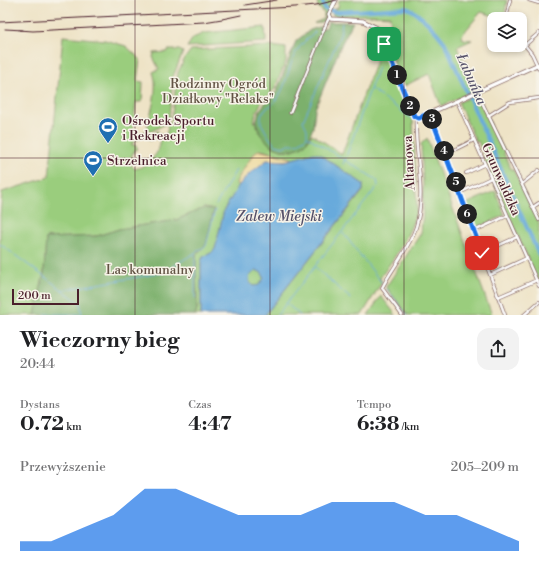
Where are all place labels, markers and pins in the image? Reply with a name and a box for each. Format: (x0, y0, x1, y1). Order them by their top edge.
pin (367, 27, 401, 61)
pin: 1 (387, 65, 407, 85)
pin: 2 (400, 96, 420, 116)
pin: 3 (422, 109, 442, 129)
place label: Ośrodek Sportu i Rekreacji (122, 113, 215, 144)
sports icon: Ośrodek Sportu i Rekreacji (97, 116, 119, 144)
pin: 4 (434, 141, 454, 161)
sports icon: Strzelnica (82, 149, 104, 177)
place label: Strzelnica (107, 153, 167, 169)
pin: 5 (446, 172, 466, 192)
pin: 6 (457, 204, 477, 224)
pin (465, 236, 499, 270)

